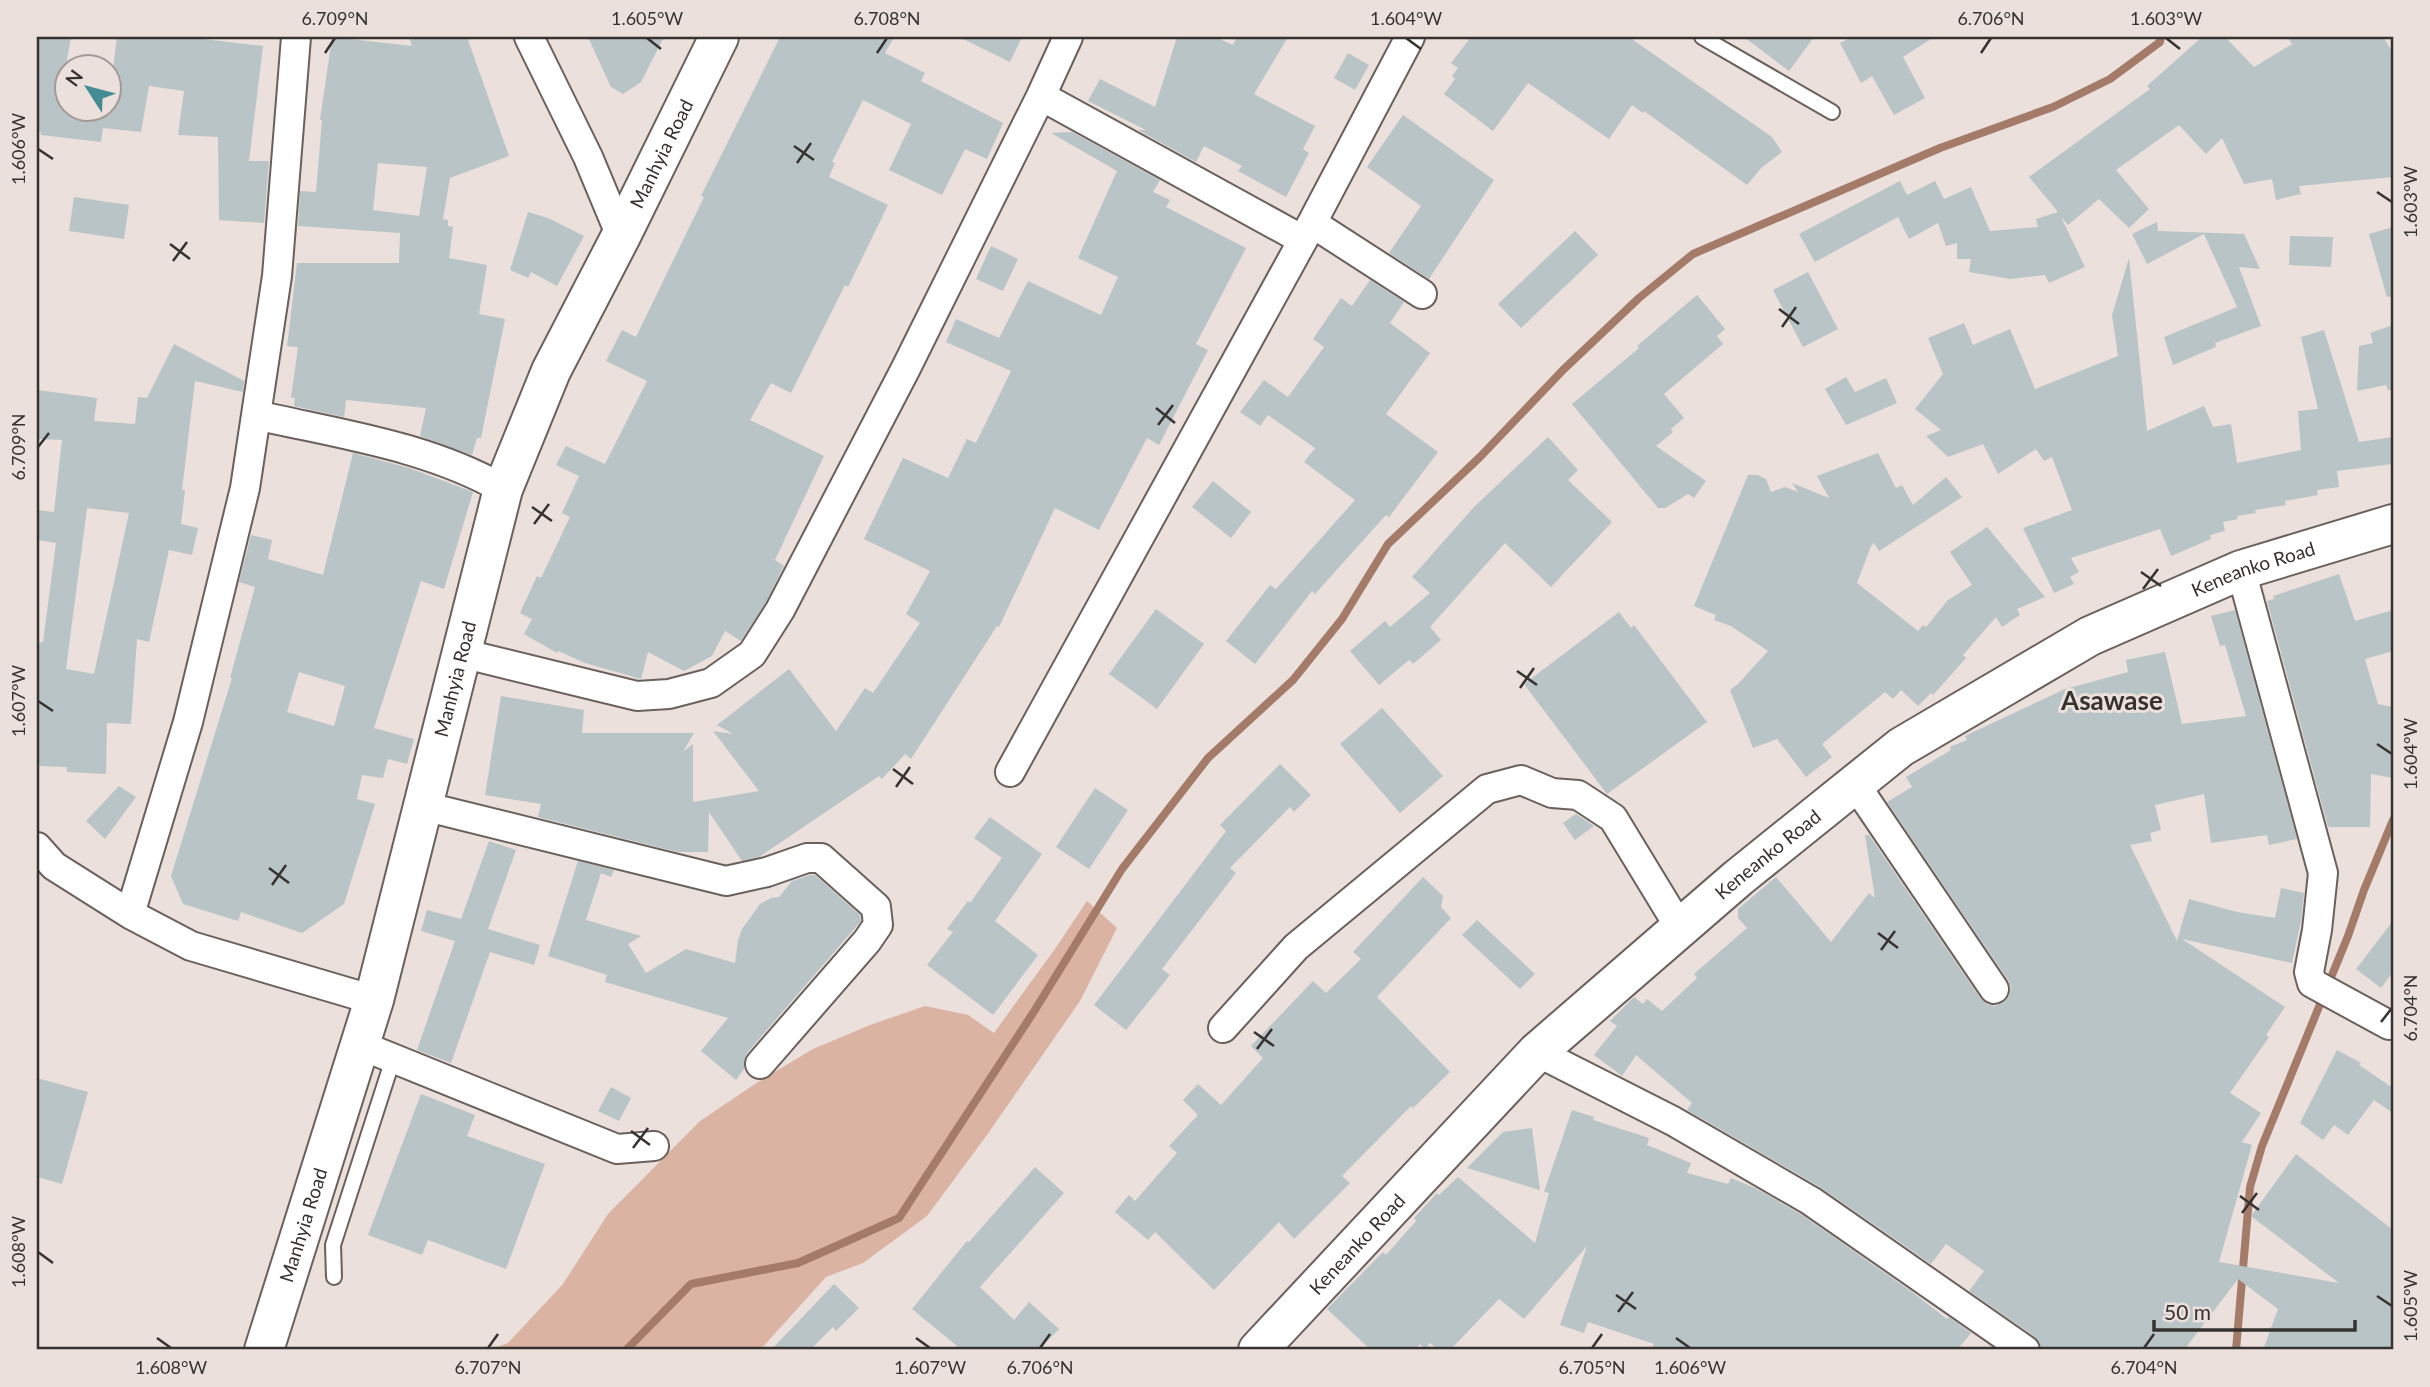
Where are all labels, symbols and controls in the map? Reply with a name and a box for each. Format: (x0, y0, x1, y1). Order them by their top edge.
text: 6.709°N (301, 7, 369, 29)
text: 1.605°W (611, 7, 683, 29)
text: 6.708°N (853, 7, 921, 29)
text: 1.604°W (1370, 7, 1442, 29)
text: 6.706°N (1957, 7, 2025, 29)
text: 1.603°W (2130, 7, 2202, 29)
north arrow (52, 52, 122, 122)
text: N (60, 65, 87, 90)
street label: Manhyia Road (625, 95, 698, 212)
text: 1.606°W (7, 113, 29, 185)
text: 1.603°W (2399, 166, 2421, 238)
text: 6.709°N (7, 413, 29, 481)
street label: Keneanko Road (2188, 536, 2318, 601)
street label: Manhyia Road (429, 618, 480, 739)
text: 1.607°W (7, 665, 29, 737)
district label: Asawase (2060, 684, 2163, 716)
text: 1.604°W (2399, 718, 2421, 790)
street label: Keneanko Road (1710, 804, 1825, 904)
text: 6.704°N (2399, 974, 2421, 1042)
street label: Manhyia Road (274, 1165, 332, 1285)
street label: Keneanko Road (1304, 1189, 1409, 1299)
text: 1.608°W (7, 1216, 29, 1288)
text: 1.605°W (2399, 1270, 2421, 1342)
scale bar (2154, 1289, 2355, 1333)
text: 50 m (2164, 1299, 2211, 1324)
text: 1.608°W (135, 1356, 207, 1378)
text: 6.707°N (454, 1356, 522, 1378)
text: 1.607°W (894, 1356, 966, 1378)
text: 6.706°N (1006, 1356, 1074, 1378)
text: 6.705°N (1558, 1356, 1626, 1378)
text: 1.606°W (1654, 1356, 1726, 1378)
text: 6.704°N (2110, 1356, 2178, 1378)

